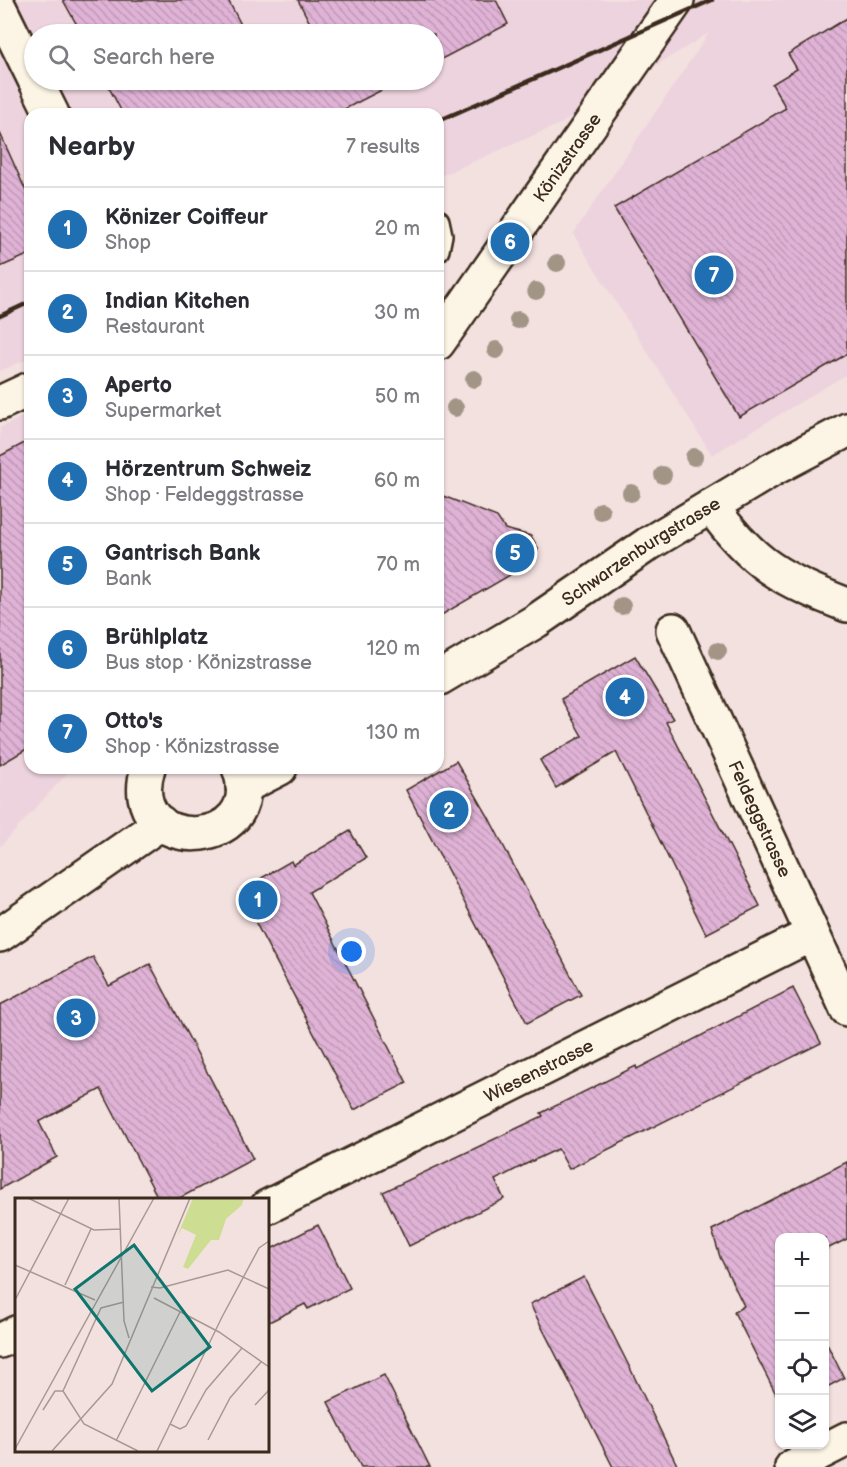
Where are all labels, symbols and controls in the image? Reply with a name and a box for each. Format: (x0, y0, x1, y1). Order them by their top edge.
search box (24, 24, 444, 90)
icon: search (45, 41, 78, 74)
text: Search here (93, 44, 215, 71)
street label: Könizstrasse (529, 109, 606, 206)
text: Nearby (48, 132, 135, 163)
text: 7 results (346, 135, 420, 159)
text: Könizer Coiffeur (105, 204, 268, 231)
text: 1 (63, 217, 72, 241)
text: 20 m (375, 217, 420, 241)
pin: 6 (490, 220, 530, 264)
text: Shop (105, 231, 151, 255)
pin: 7 (694, 252, 734, 298)
text: Indian Kitchen (105, 288, 250, 315)
text: 2 (62, 301, 73, 325)
text: 30 m (374, 301, 420, 325)
text: Restaurant (105, 315, 205, 339)
text: Aperto (105, 372, 172, 399)
text: 3 (62, 385, 73, 409)
text: 50 m (375, 385, 420, 409)
text: Supermarket (105, 399, 221, 423)
text: Hörzentrum Schweiz (105, 456, 311, 483)
text: 4 (62, 469, 73, 493)
text: 60 m (374, 469, 420, 493)
text: Shop · Feldeggstrasse (105, 483, 304, 507)
street label: Schwarzenburgstrasse (558, 493, 725, 611)
pin: 5 (496, 530, 534, 576)
text: Gantrisch Bank (105, 540, 260, 567)
text: 5 (62, 553, 73, 577)
text: 70 m (376, 553, 420, 577)
text: Bank (105, 567, 151, 591)
text: Brühlplatz (105, 624, 208, 651)
text: 6 (61, 637, 74, 661)
text: 120 m (367, 637, 420, 661)
text: Bus stop · Könizstrasse (105, 651, 312, 675)
pin: 4 (606, 674, 644, 720)
text: Otto's (105, 708, 163, 735)
text: 7 (62, 721, 73, 745)
text: 130 m (366, 721, 420, 745)
text: Shop · Könizstrasse (105, 735, 279, 759)
street label: Feldeggstrasse (724, 758, 795, 881)
pin: 2 (430, 788, 468, 832)
pin: 1 (238, 878, 278, 922)
your location (337, 937, 366, 966)
pin: 3 (56, 996, 96, 1040)
street label: Wiesenstrasse (481, 1035, 597, 1107)
inset map (15, 1198, 268, 1452)
map controls (775, 1233, 829, 1449)
button: + (775, 1233, 829, 1287)
button: − (775, 1287, 829, 1341)
button: locate (775, 1341, 829, 1395)
button: layers (775, 1395, 829, 1449)

